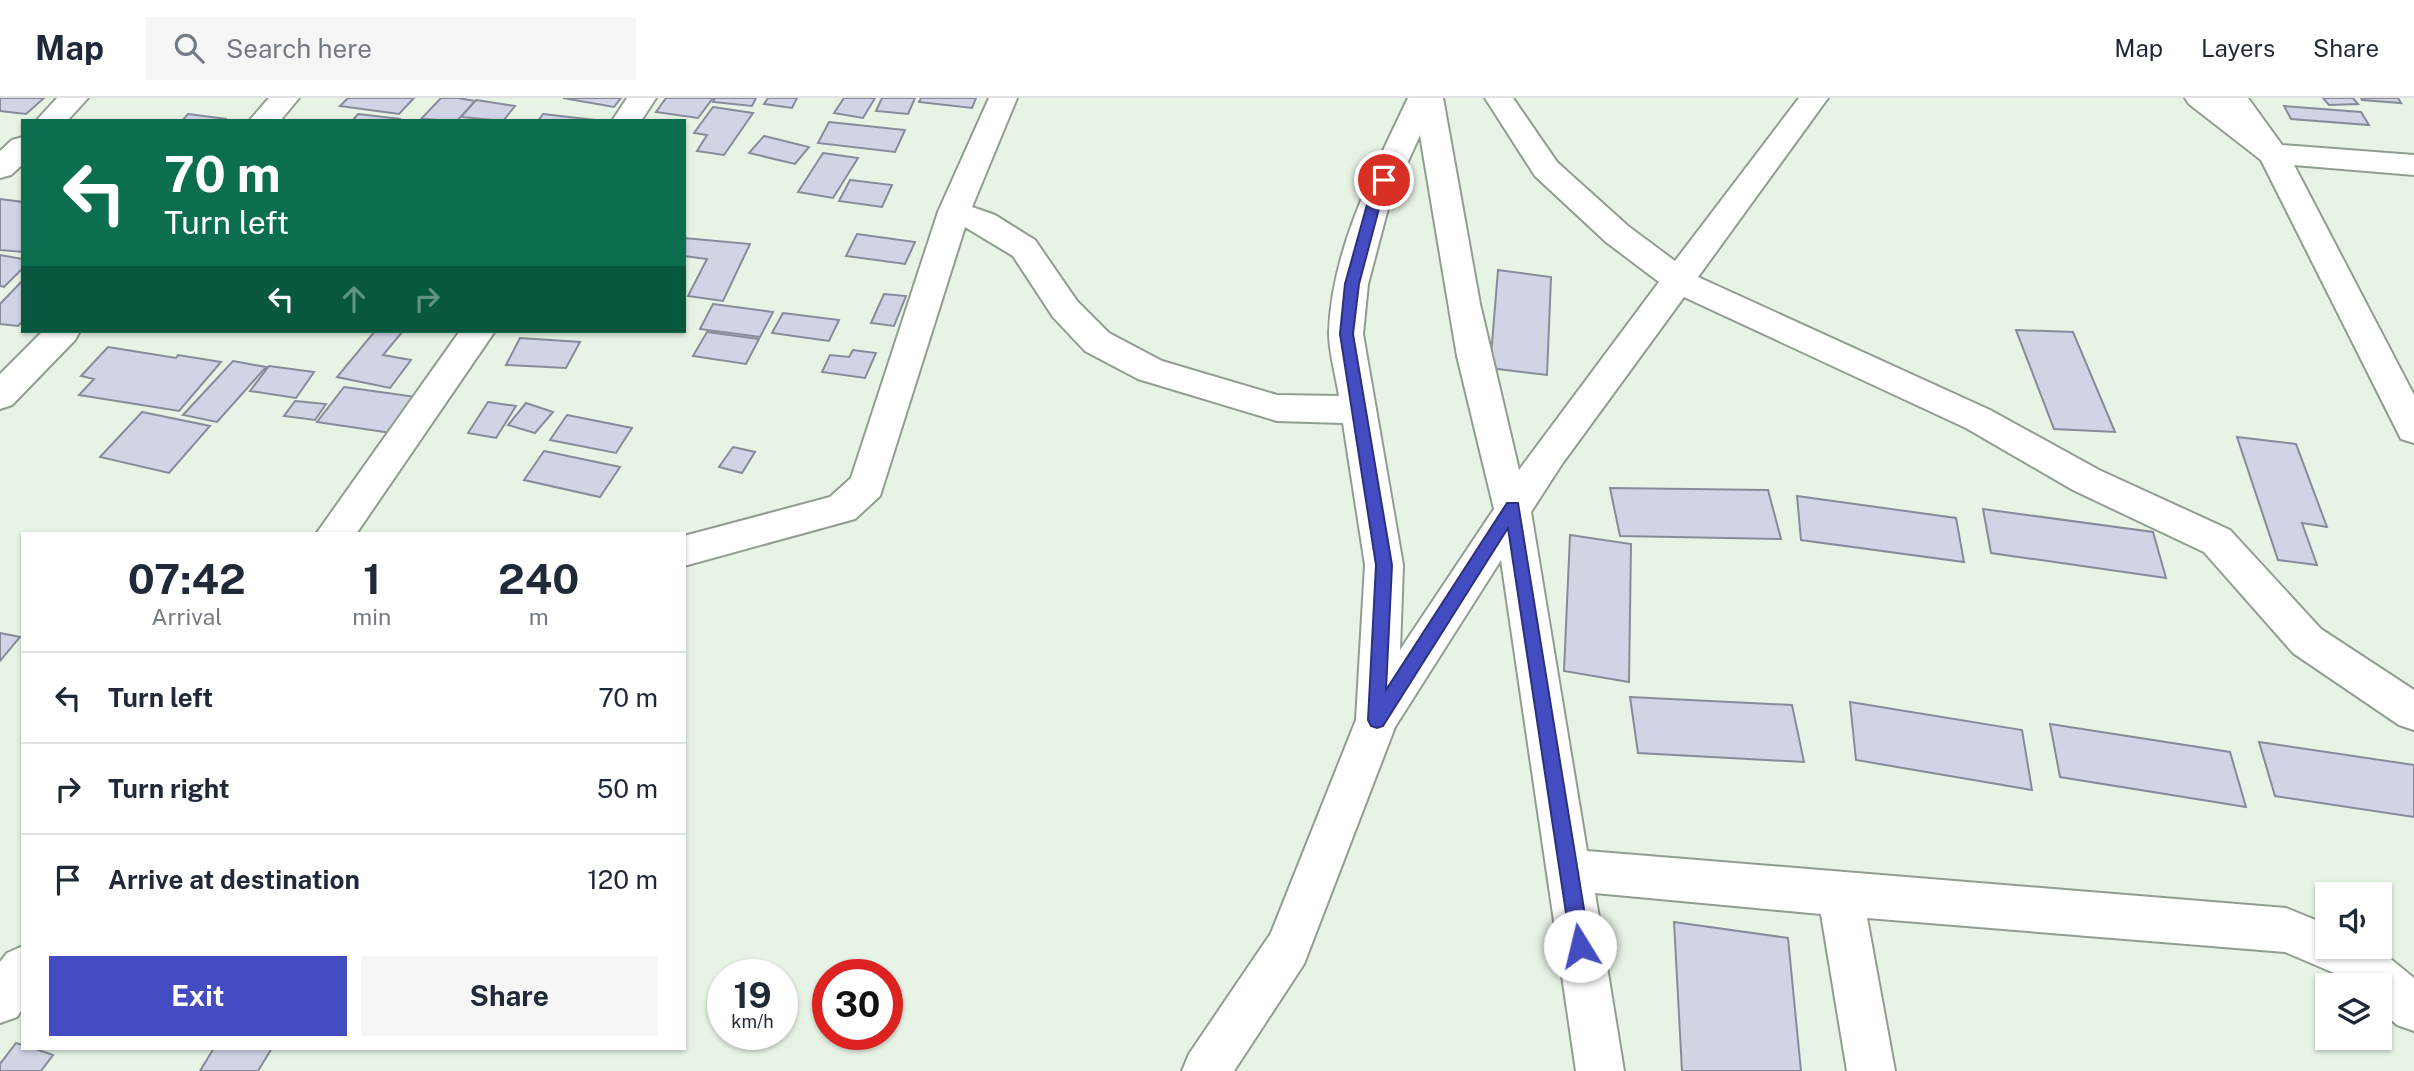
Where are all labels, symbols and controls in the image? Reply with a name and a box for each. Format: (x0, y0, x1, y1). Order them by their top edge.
search box (146, 17, 636, 80)
text: Map (35, 29, 104, 67)
icon: search (170, 29, 208, 67)
text: Search here (226, 33, 372, 64)
text: Map (2114, 34, 2163, 62)
text: Layers (2201, 34, 2275, 62)
text: Share (2313, 34, 2379, 62)
text: 70 m (164, 145, 281, 203)
icon: left (49, 147, 140, 238)
pin (1354, 150, 1414, 210)
icon: arrive (1365, 161, 1403, 199)
text: Turn left (164, 204, 289, 241)
icon: left (262, 280, 300, 318)
icon: ahead (335, 280, 373, 318)
icon: right (408, 280, 446, 318)
text: 07:42 (128, 554, 246, 603)
text: 1 (363, 554, 381, 603)
text: 240 (498, 554, 579, 603)
text: Arrival (151, 603, 222, 630)
text: min (352, 603, 391, 630)
text: m (529, 603, 549, 630)
icon: left (49, 679, 87, 717)
text: Turn left (108, 682, 213, 713)
text: 70 m (598, 682, 658, 713)
icon: right (49, 770, 87, 808)
text: Turn right (108, 773, 230, 804)
text: 50 m (597, 773, 658, 804)
icon: arrive (49, 861, 87, 899)
text: Arrive at destination (108, 864, 360, 895)
text: 120 m (587, 864, 658, 895)
map controls (2315, 882, 2392, 1050)
button: sound (2315, 882, 2392, 959)
position arrow (1543, 909, 1617, 983)
button: Exit (49, 956, 347, 1036)
button: Share (361, 956, 658, 1036)
speed limit sign: 30 (812, 959, 903, 1050)
button: layers (2315, 973, 2392, 1050)
text: 19 (733, 975, 772, 1016)
text: km/h (731, 1011, 774, 1032)

